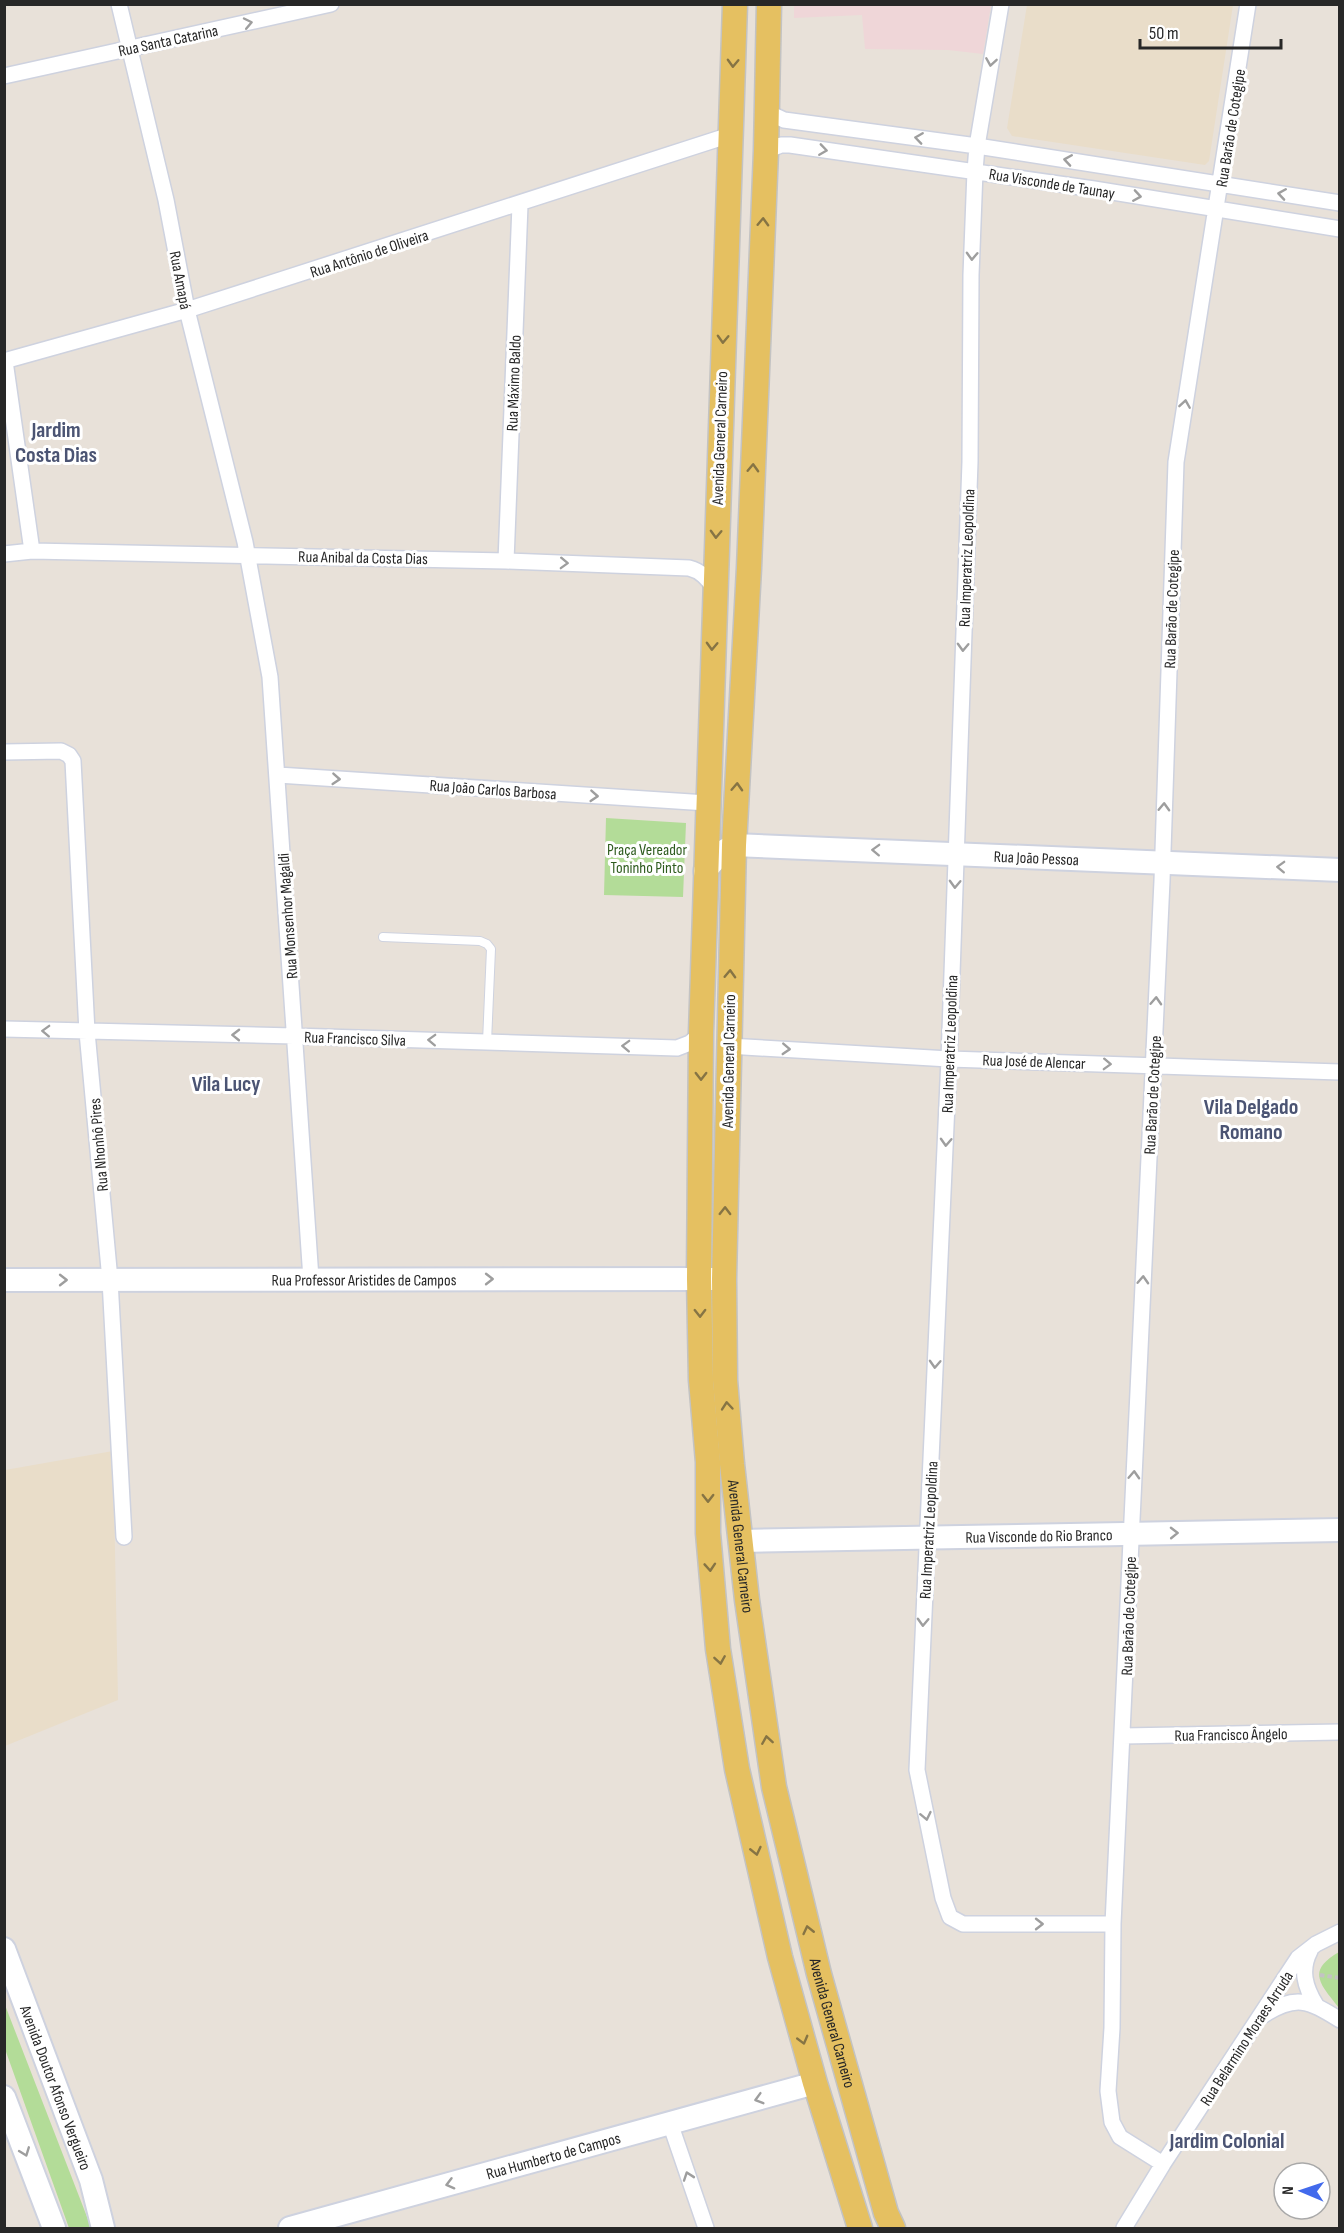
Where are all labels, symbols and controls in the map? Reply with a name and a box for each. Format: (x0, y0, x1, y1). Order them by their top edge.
scale bar (1140, 12, 1281, 50)
one-way arrow (243, 17, 253, 30)
street label: Rua Santa Catarina (117, 22, 220, 61)
text: 50 m (1149, 23, 1179, 44)
one-way arrow (985, 57, 998, 67)
one-way arrow (726, 58, 739, 67)
street label: Rua Barão de Cotegipe (1213, 68, 1250, 189)
one-way arrow (915, 132, 924, 145)
one-way arrow (818, 143, 827, 155)
one-way arrow (1064, 155, 1073, 167)
street label: Rua Visconde de Taunay (987, 165, 1116, 204)
one-way arrow (1131, 189, 1141, 202)
one-way arrow (1277, 189, 1286, 201)
one-way arrow (756, 217, 769, 226)
street label: Rua Antônio de Oliveira (308, 226, 431, 282)
street label: Rua Amapá (165, 249, 194, 311)
one-way arrow (965, 251, 978, 260)
one-way arrow (717, 334, 729, 343)
street label: Rua Máximo Baldo (503, 335, 526, 432)
street label: Avenida General Carneiro (709, 371, 732, 506)
one-way arrow (1179, 399, 1191, 408)
district label: Jardim Costa Dias (15, 417, 97, 469)
one-way arrow (746, 463, 759, 472)
street label: Rua Imperatriz Leopoldina (956, 489, 979, 627)
one-way arrow (709, 529, 722, 538)
street label: Rua Anibal da Costa Dias (298, 548, 428, 569)
street label: Rua Barão de Cotegipe (1161, 549, 1184, 669)
one-way arrow (560, 557, 569, 570)
one-way arrow (706, 642, 718, 651)
one-way arrow (957, 642, 970, 651)
one-way arrow (332, 773, 341, 786)
street label: Rua João Carlos Barbosa (429, 777, 557, 804)
one-way arrow (730, 782, 743, 791)
one-way arrow (589, 789, 598, 802)
one-way arrow (1158, 802, 1171, 811)
park label: Praça Vereador Toninho Pinto (607, 841, 687, 878)
one-way arrow (872, 844, 881, 857)
street label: Rua João Pessoa (993, 848, 1079, 870)
street label: Rua Monsenhor Magaldi (275, 852, 302, 979)
one-way arrow (1277, 861, 1286, 874)
one-way arrow (949, 879, 961, 888)
one-way arrow (724, 970, 737, 979)
street label: Rua Imperatriz Leopoldina (939, 975, 962, 1113)
street label: Avenida General Carneiro (719, 994, 740, 1129)
one-way arrow (1150, 997, 1163, 1006)
one-way arrow (41, 1024, 50, 1037)
one-way arrow (231, 1028, 240, 1041)
street label: Rua Francisco Silva (304, 1028, 406, 1051)
one-way arrow (427, 1034, 436, 1046)
street label: Rua Barão de Cotegipe (1141, 1035, 1166, 1155)
one-way arrow (622, 1040, 631, 1053)
one-way arrow (782, 1043, 791, 1056)
street label: Rua José de Alencar (982, 1051, 1086, 1074)
one-way arrow (1103, 1058, 1112, 1070)
district label: Vila Lucy (192, 1071, 260, 1098)
one-way arrow (695, 1072, 707, 1081)
district label: Vila Delgado Romano (1204, 1094, 1298, 1146)
street label: Rua Nhonhô Pires (86, 1097, 113, 1192)
one-way arrow (939, 1137, 952, 1146)
one-way arrow (719, 1207, 731, 1216)
street label: Rua Professor Aristides de Campos (272, 1271, 457, 1291)
one-way arrow (484, 1273, 493, 1285)
one-way arrow (58, 1274, 67, 1286)
one-way arrow (1137, 1276, 1150, 1285)
one-way arrow (694, 1309, 706, 1318)
one-way arrow (929, 1359, 942, 1368)
one-way arrow (721, 1402, 734, 1411)
street label: Rua Imperatriz Leopoldina (916, 1461, 943, 1600)
one-way arrow (1128, 1470, 1141, 1479)
street label: Avenida General Carneiro (723, 1478, 757, 1614)
one-way arrow (702, 1493, 714, 1502)
street label: Rua Visconde do Rio Branco (965, 1526, 1113, 1548)
one-way arrow (1170, 1526, 1179, 1539)
street label: Rua Barão de Cotegipe (1118, 1556, 1141, 1676)
one-way arrow (703, 1563, 716, 1572)
one-way arrow (917, 1617, 930, 1626)
one-way arrow (713, 1655, 725, 1664)
street label: Rua Francisco Ângelo (1174, 1725, 1288, 1746)
one-way arrow (761, 1735, 773, 1744)
one-way arrow (919, 1810, 932, 1820)
one-way arrow (749, 1846, 762, 1856)
one-way arrow (1035, 1918, 1044, 1930)
one-way arrow (802, 1925, 815, 1935)
street label: Avenida General Carneiro (804, 1955, 858, 2090)
street label: Rua Belarmino Moraes Arruda (1197, 1968, 1298, 2110)
street label: Avenida Doutor Afonso Vergueiro (15, 2002, 94, 2173)
one-way arrow (796, 2035, 809, 2045)
one-way arrow (754, 2091, 764, 2104)
district label: Jardim Colonial (1168, 2128, 1285, 2155)
street label: Rua Humberto de Campos (484, 2129, 623, 2184)
one-way arrow (18, 2146, 31, 2156)
north arrow (1272, 2161, 1332, 2221)
one-way arrow (683, 2171, 696, 2182)
one-way arrow (445, 2177, 455, 2190)
text: N (1279, 2186, 1298, 2195)

